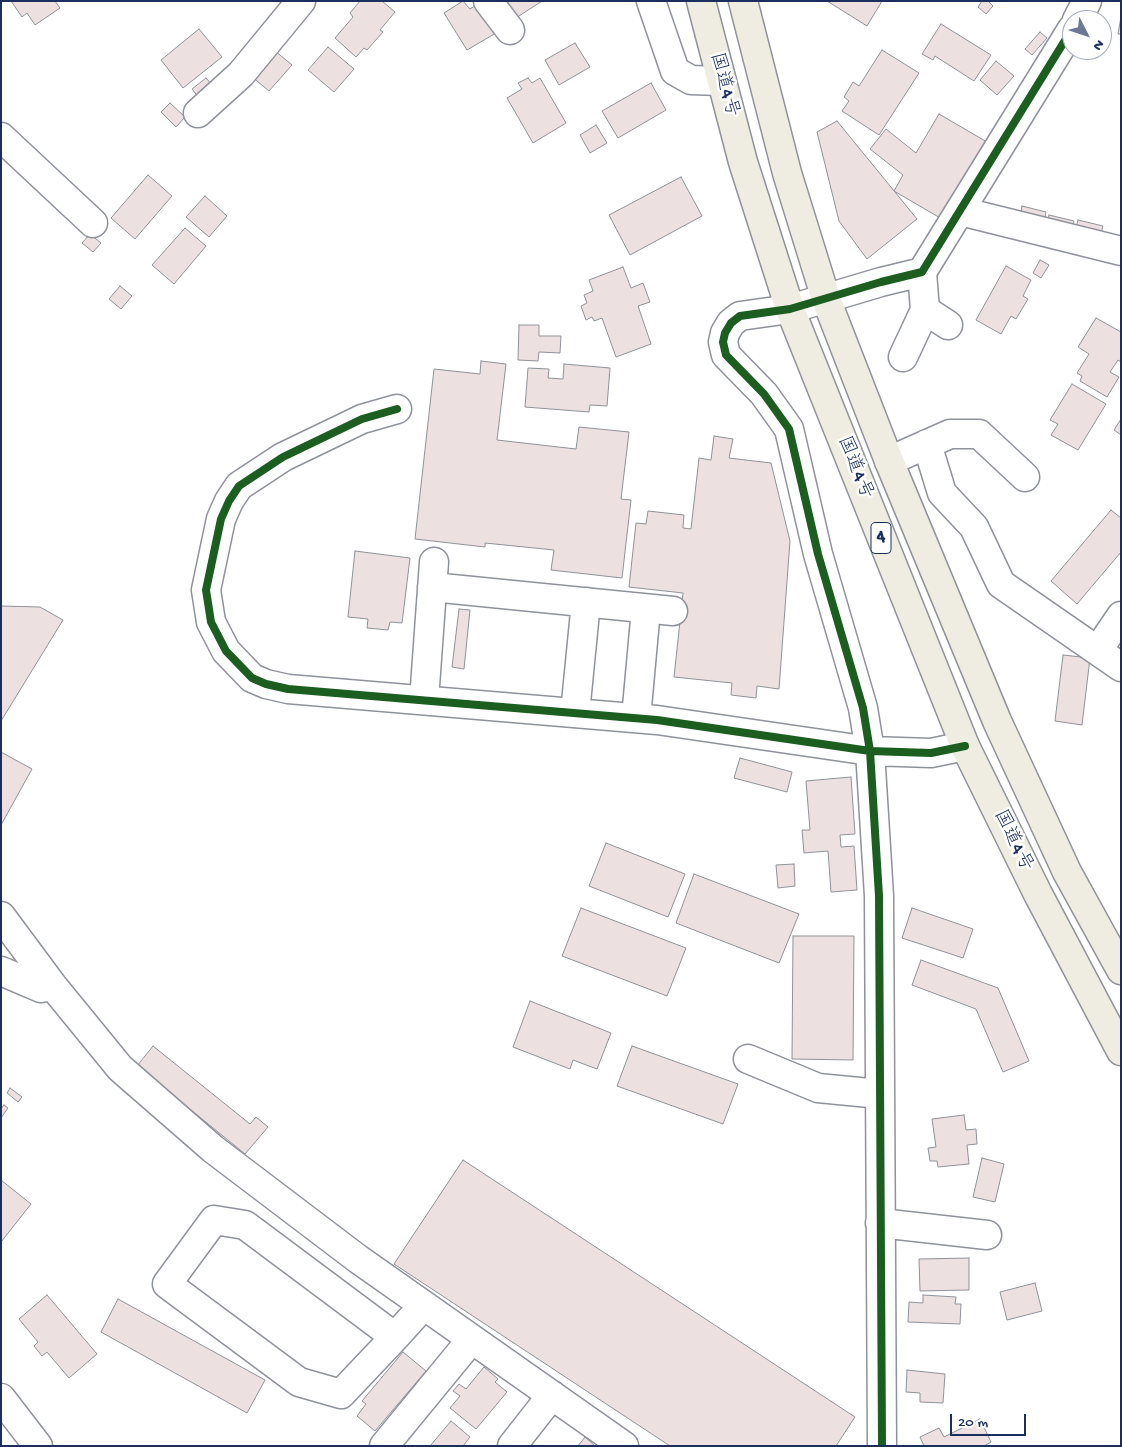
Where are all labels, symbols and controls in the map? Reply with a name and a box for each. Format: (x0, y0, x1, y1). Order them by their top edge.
north arrow (1062, 10, 1112, 60)
text: N (1089, 35, 1107, 54)
street label: 国道4号 (703, 50, 743, 120)
street label: 国道4号 (831, 433, 877, 503)
road number: 4 (871, 522, 891, 554)
street label: 国道4号 (987, 806, 1037, 876)
scale bar (952, 1404, 1028, 1436)
text: 20 m (958, 1414, 988, 1432)

